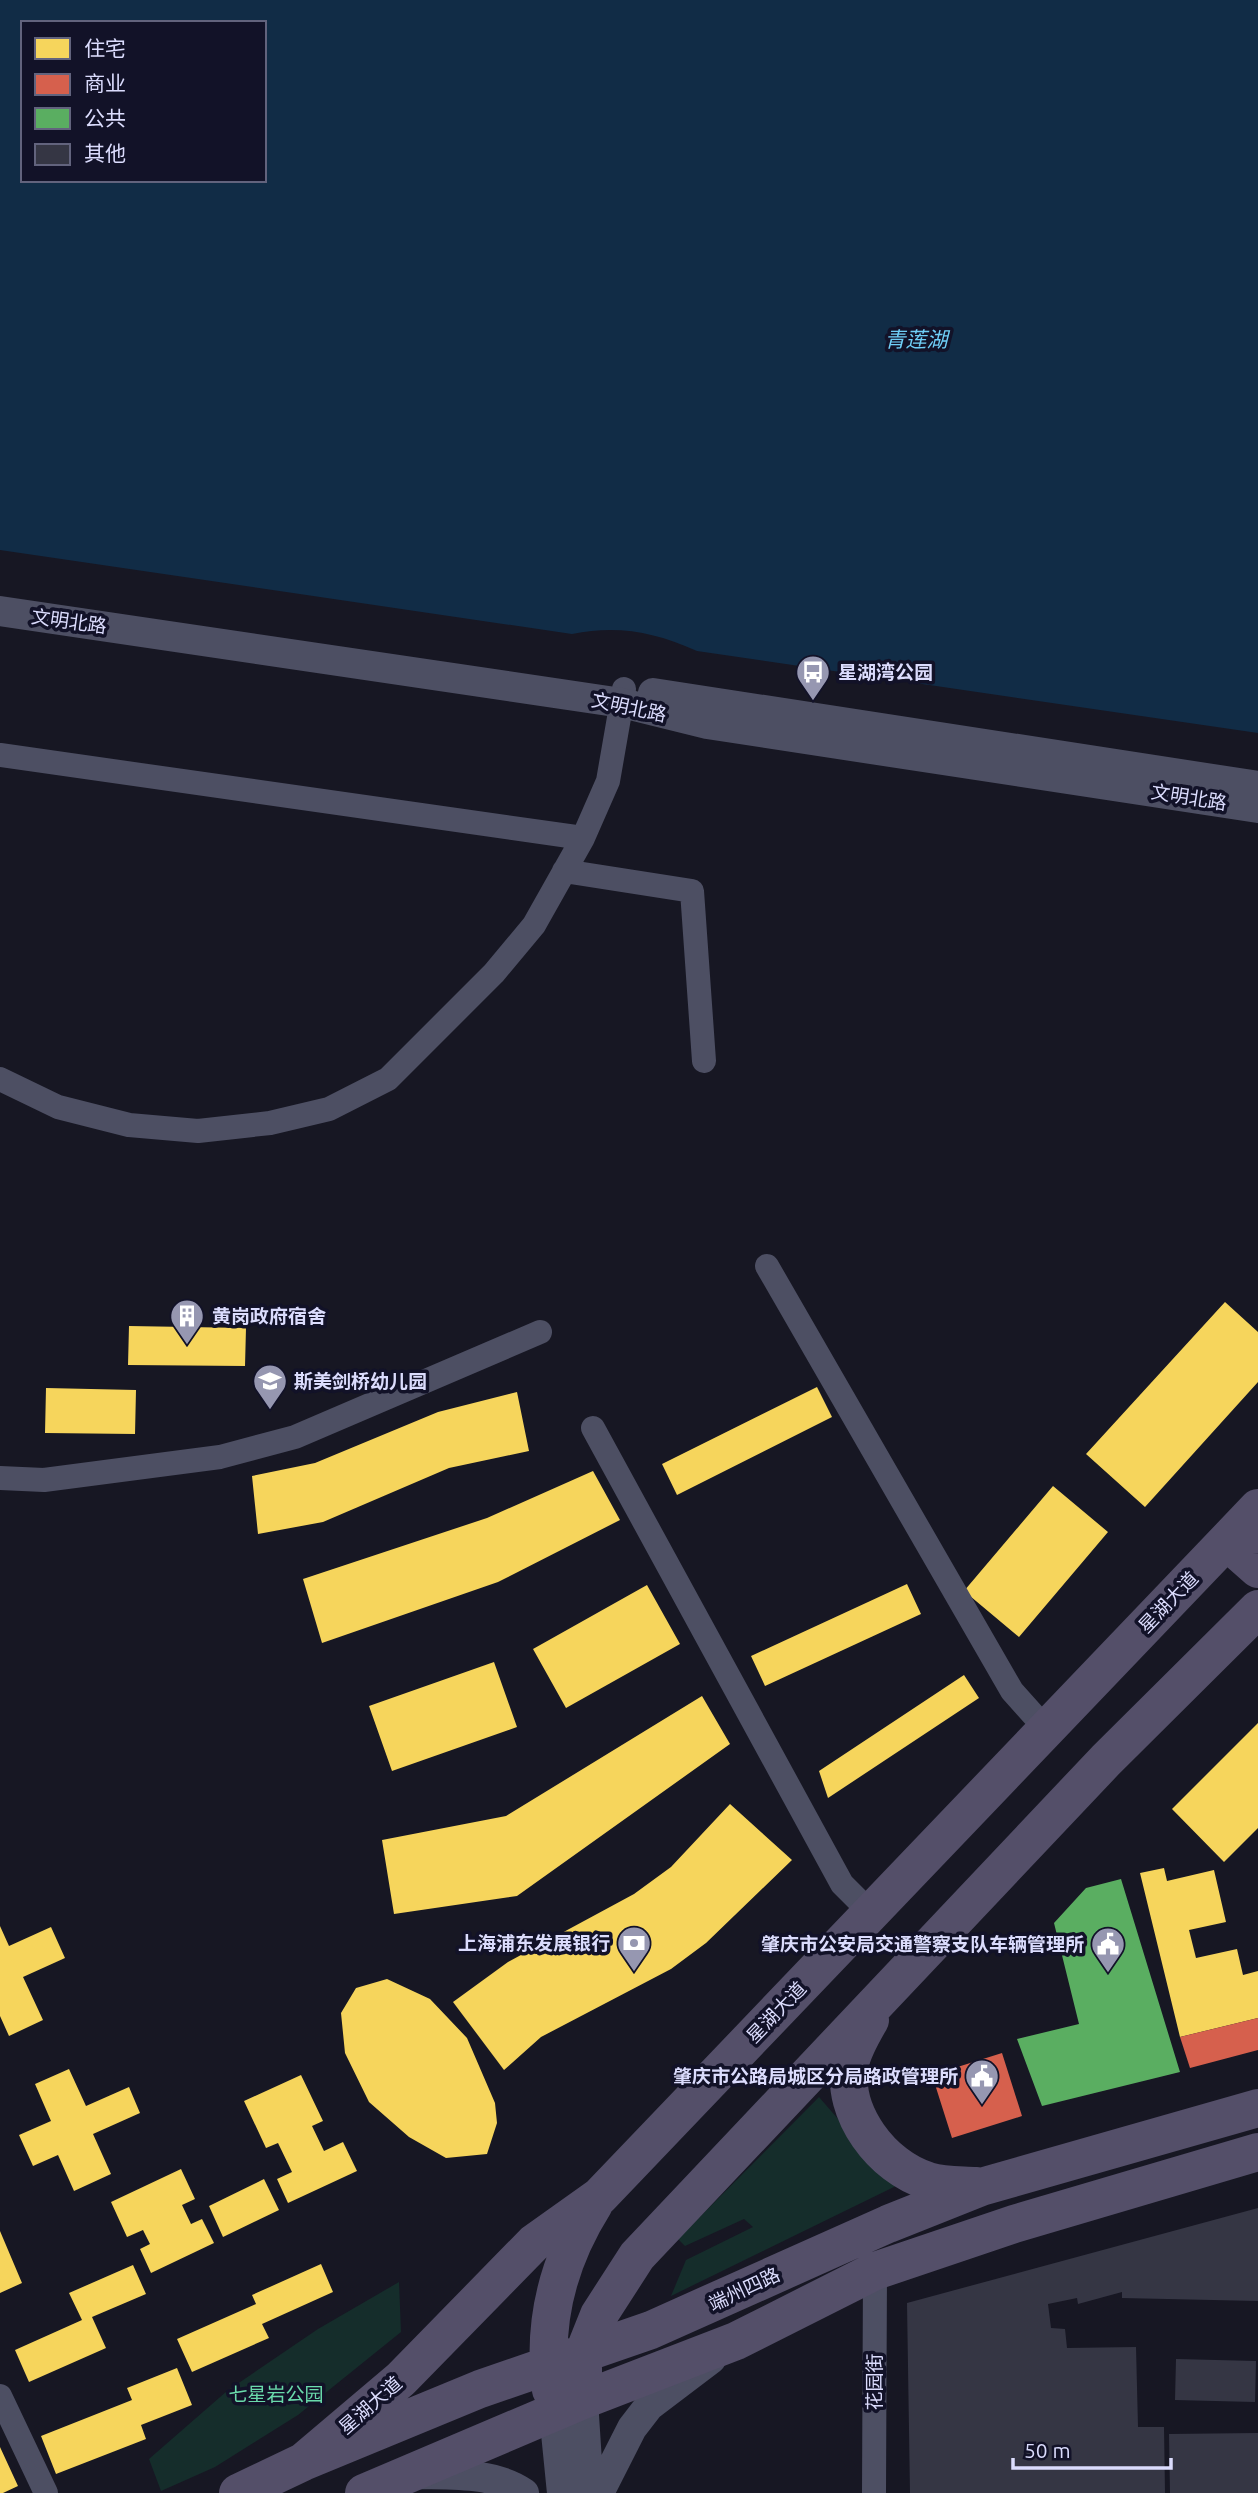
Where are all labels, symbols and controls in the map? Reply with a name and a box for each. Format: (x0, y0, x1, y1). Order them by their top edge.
legend (21, 21, 266, 182)
text: 住宅 (84, 36, 126, 60)
text: 商业 (84, 71, 126, 95)
text: 公共 (84, 106, 126, 130)
text: 其他 (84, 141, 126, 165)
water label: 青莲湖 (885, 327, 950, 351)
street label: 文明北路 (30, 605, 108, 637)
bus stop icon: 星湖湾公园 (794, 653, 832, 702)
place label: 星湖湾公园 (838, 661, 933, 683)
street label: 文明北路 (590, 688, 668, 726)
street label: 文明北路 (1150, 780, 1228, 814)
building icon: 黄岗政府宿舍 (168, 1297, 206, 1346)
place label: 黄岗政府宿舍 (212, 1305, 326, 1327)
school or university icon: 斯美剑桥幼儿园 (251, 1362, 289, 1411)
place label: 斯美剑桥幼儿园 (294, 1370, 427, 1392)
street label: 星湖大道 (1134, 1567, 1202, 1637)
bank icon: 上海浦东发展银行 (615, 1924, 653, 1973)
public building icon: 肇庆市公安局交通警察支队车辆管理所 (1089, 1925, 1127, 1974)
place label: 上海浦东发展银行 (458, 1932, 610, 1954)
place label: 肇庆市公安局交通警察支队车辆管理所 (761, 1933, 1084, 1955)
street label: 星湖大道 (742, 1977, 810, 2047)
public building icon: 肇庆市公路局城区分局路政管理所 (963, 2057, 1001, 2106)
place label: 肇庆市公路局城区分局路政管理所 (673, 2065, 958, 2087)
street label: 端州四路 (705, 2263, 783, 2315)
street label: 花园街 (863, 2353, 885, 2411)
street label: 星湖大道 (334, 2372, 406, 2438)
park label: 七星岩公园 (228, 2383, 324, 2405)
scale bar (1013, 2426, 1170, 2470)
text: 50 m (1024, 2438, 1071, 2462)

